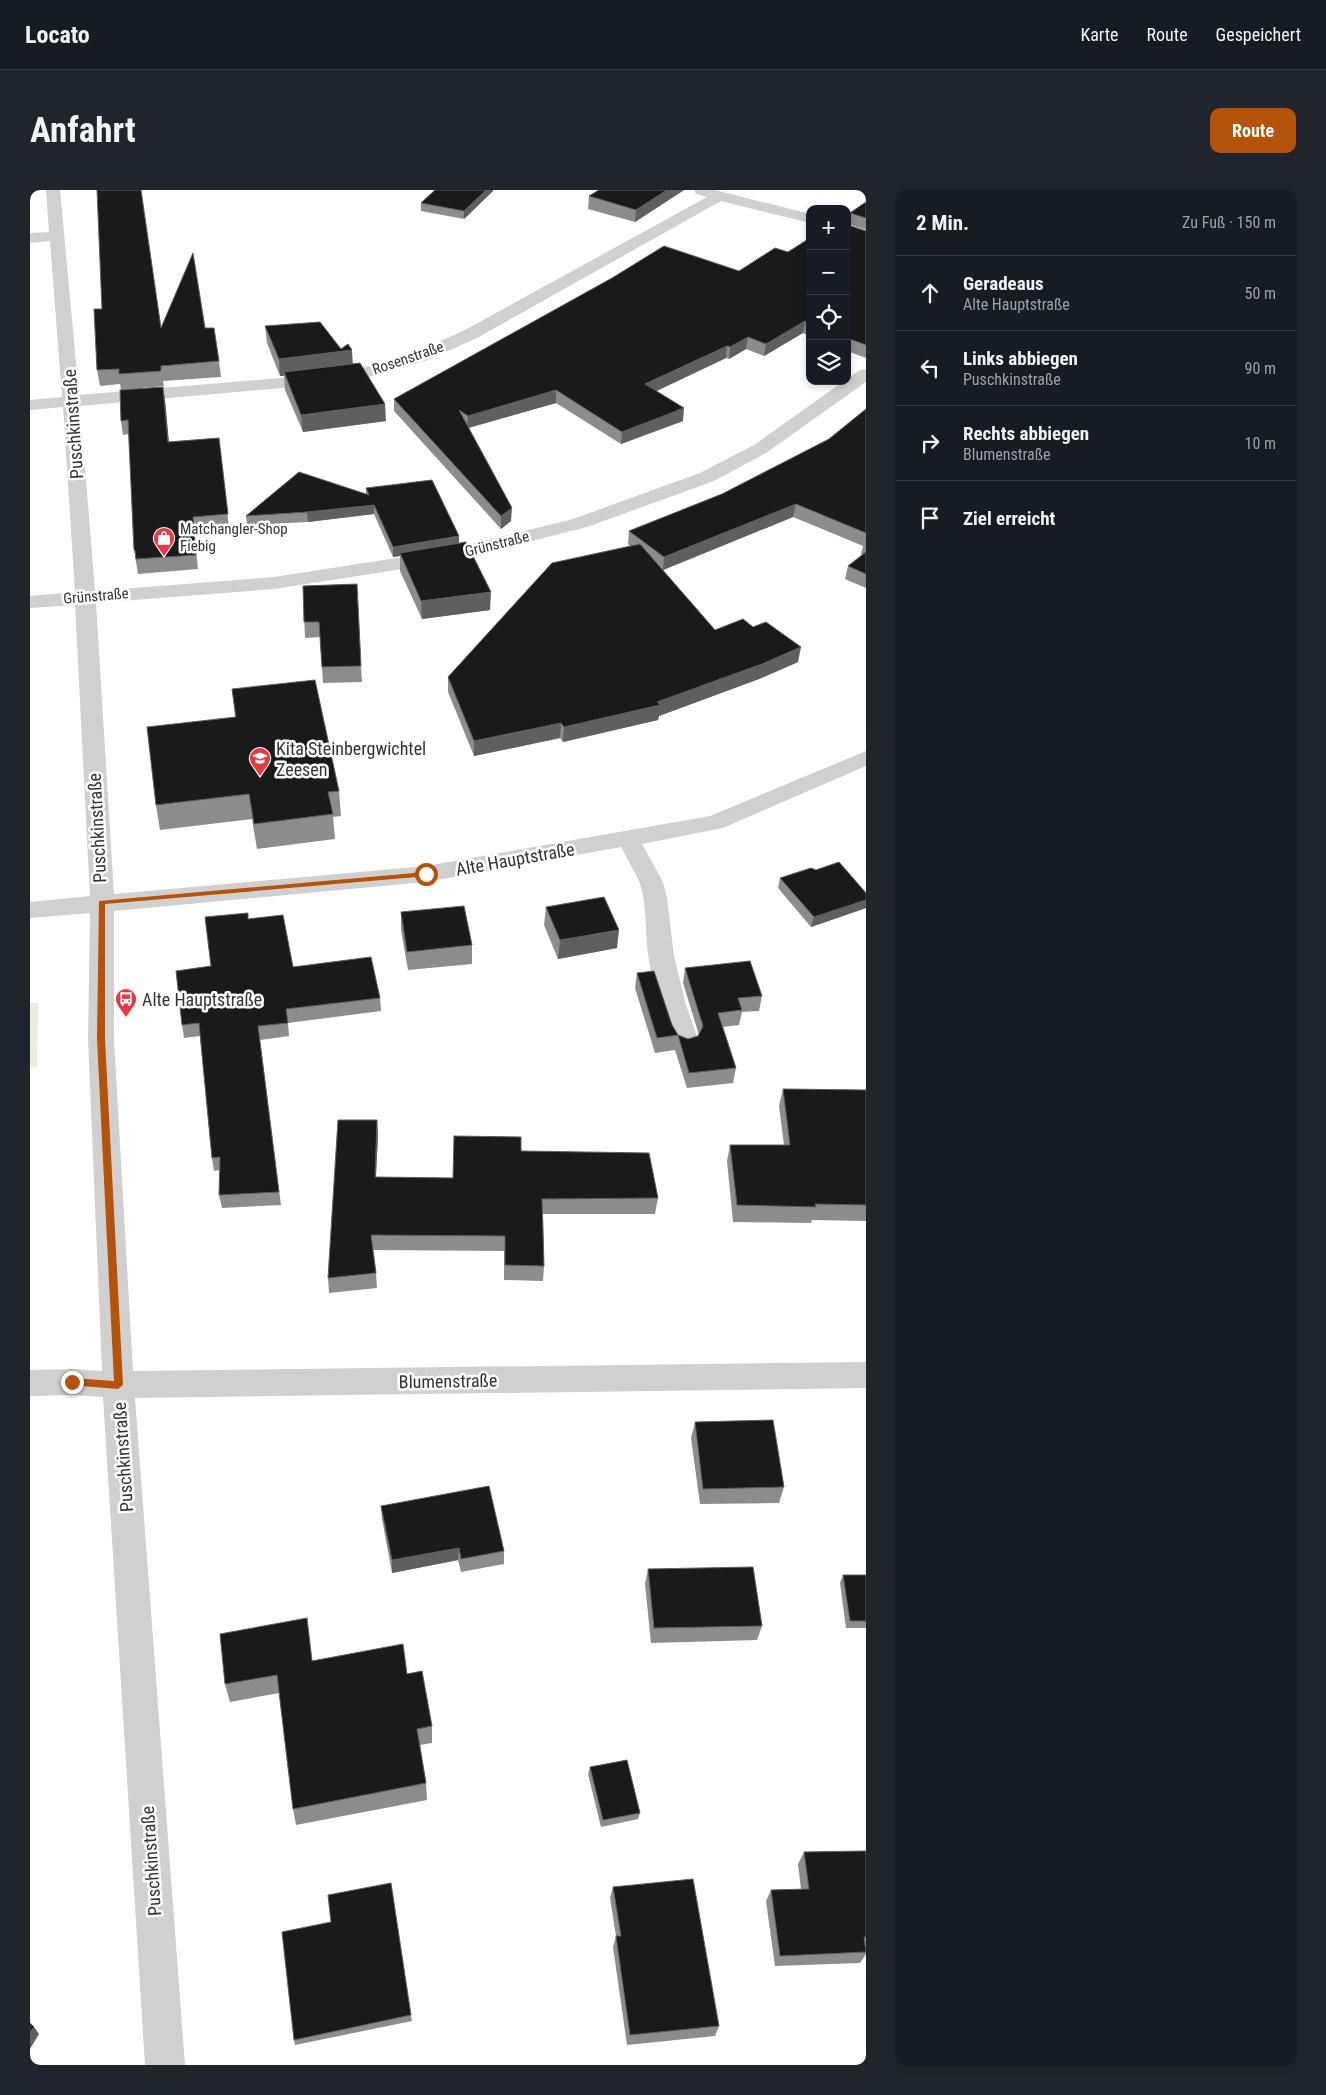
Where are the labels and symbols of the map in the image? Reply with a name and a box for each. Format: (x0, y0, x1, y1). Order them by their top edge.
street label: Rosenstraße (370, 337, 446, 379)
street label: Puschkinstraße (59, 368, 87, 480)
place label: Matchangler-Shop Fiebig (180, 520, 288, 555)
shop icon: Matchangler-Shop Fiebig (152, 526, 176, 557)
street label: Grünstraße (463, 527, 531, 561)
street label: Grünstraße (63, 584, 129, 608)
place label: Kita Steinbergwichtel Zeesen (276, 738, 426, 780)
school or university icon: Kita Steinbergwichtel Zeesen (248, 746, 272, 777)
street label: Puschkinstraße (84, 773, 110, 883)
street label: Alte Hauptstraße (454, 838, 576, 880)
route start (415, 863, 438, 886)
bus stop icon: Alte Hauptstraße (114, 987, 138, 1018)
place label: Alte Hauptstraße (142, 989, 262, 1010)
street label: Blumenstraße (399, 1370, 497, 1392)
route end (61, 1371, 84, 1394)
street label: Puschkinstraße (109, 1401, 137, 1513)
street label: Puschkinstraße (137, 1805, 165, 1917)

